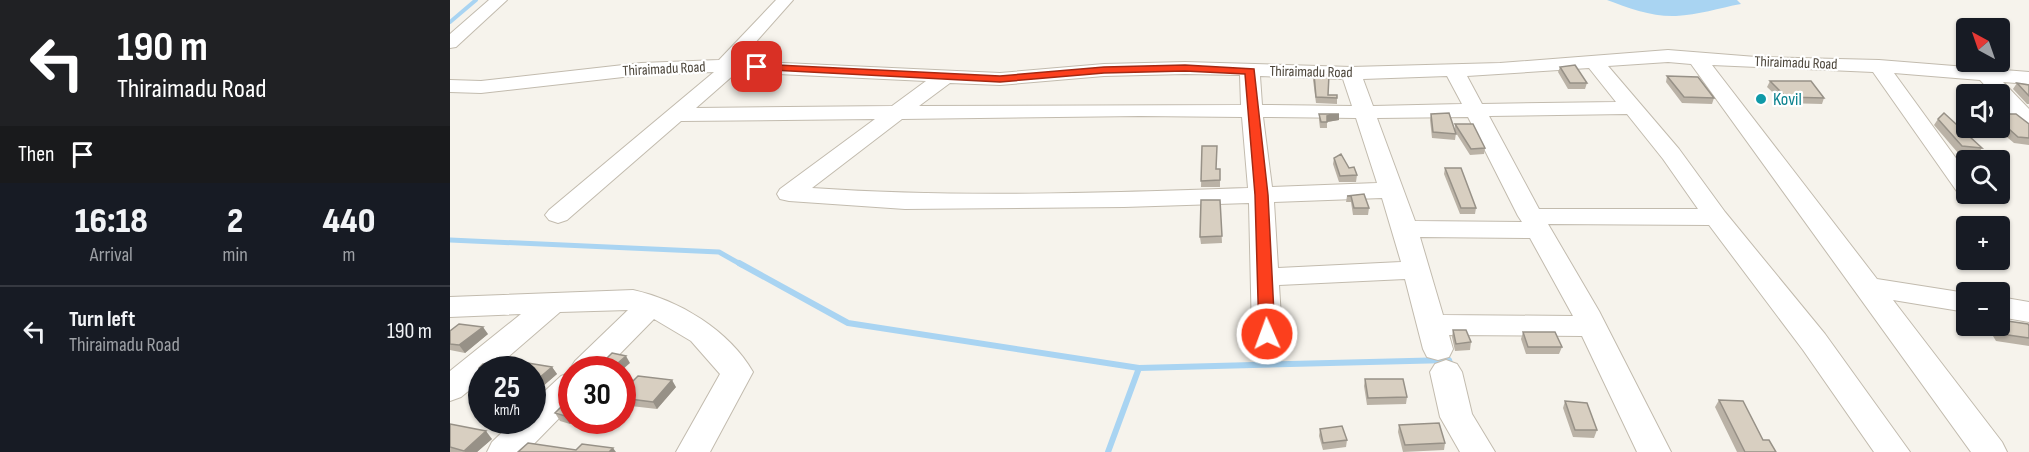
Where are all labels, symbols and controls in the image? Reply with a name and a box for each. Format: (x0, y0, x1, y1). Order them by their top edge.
north arrow (1956, 18, 2010, 72)
map controls (1956, 18, 2010, 336)
text: 190 m (117, 22, 208, 73)
icon: left (18, 24, 96, 102)
pin (731, 41, 782, 92)
icon: arrive (740, 50, 773, 83)
street label: Thiraimadu Road (1754, 52, 1838, 74)
street label: Thiraimadu Road (622, 57, 706, 81)
street label: Thiraimadu Road (1269, 62, 1353, 82)
text: Thiraimadu Road (117, 73, 267, 105)
button: sound (1956, 84, 2010, 138)
place label: Kovil (1773, 89, 1802, 110)
marker: Kovil (1754, 92, 1768, 106)
icon: arrive (66, 138, 99, 171)
text: Then (18, 141, 54, 168)
button: search (1956, 150, 2010, 204)
text: 16:18 (75, 200, 148, 243)
text: 2 (227, 200, 243, 243)
text: 440 (322, 200, 375, 243)
button: + (1956, 216, 2010, 270)
text: Arrival (90, 243, 133, 267)
text: min (223, 243, 248, 267)
text: m (342, 243, 355, 267)
button: − (1956, 282, 2010, 336)
position arrow (1235, 302, 1299, 366)
text: Turn left (69, 306, 135, 333)
icon: left (18, 315, 51, 348)
text: 190 m (387, 318, 432, 345)
text: Thiraimadu Road (69, 333, 180, 357)
speed limit sign: 30 (558, 356, 636, 434)
text: 25 (494, 370, 520, 406)
text: km/h (494, 401, 520, 420)

